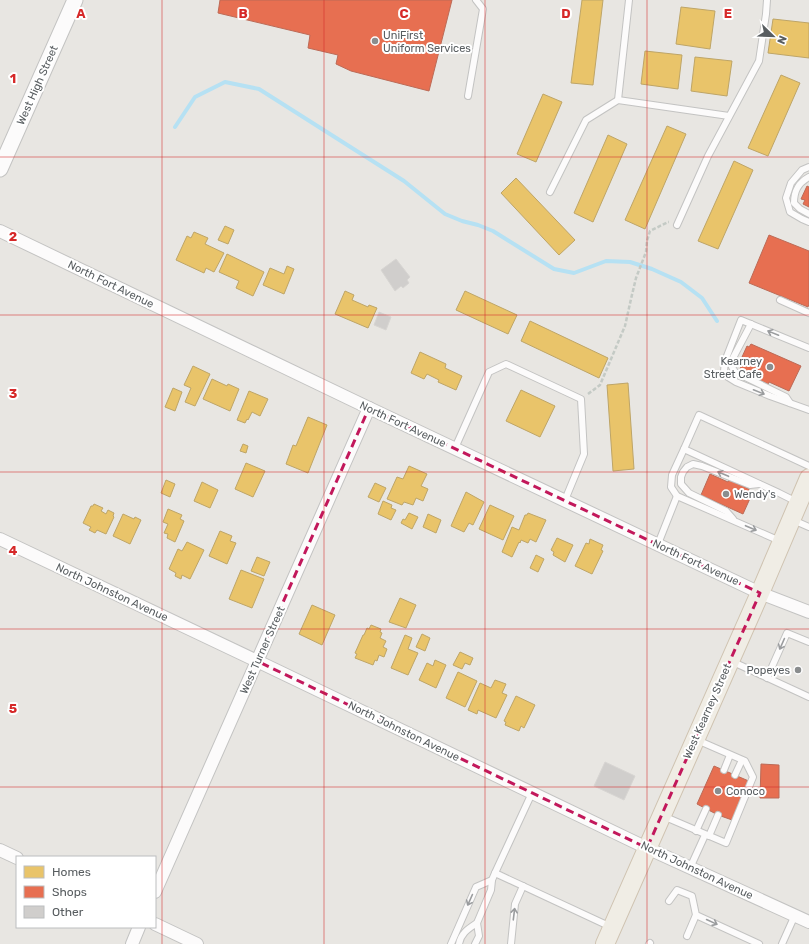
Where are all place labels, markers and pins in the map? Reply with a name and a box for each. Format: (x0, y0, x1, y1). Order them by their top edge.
place label: UniFirst Uniform Services (383, 29, 471, 55)
marker: UniFirst Uniform Services (370, 36, 380, 46)
place label: Kearney Street Cafe (704, 355, 762, 381)
marker: Kearney Street Cafe (765, 362, 775, 372)
place label: Wendy's (734, 488, 776, 501)
marker: Wendy's (721, 489, 731, 499)
place label: Popeyes (747, 664, 790, 677)
marker: Popeyes (793, 665, 803, 675)
place label: Conoco (726, 785, 765, 798)
marker: Conoco (713, 786, 723, 796)

